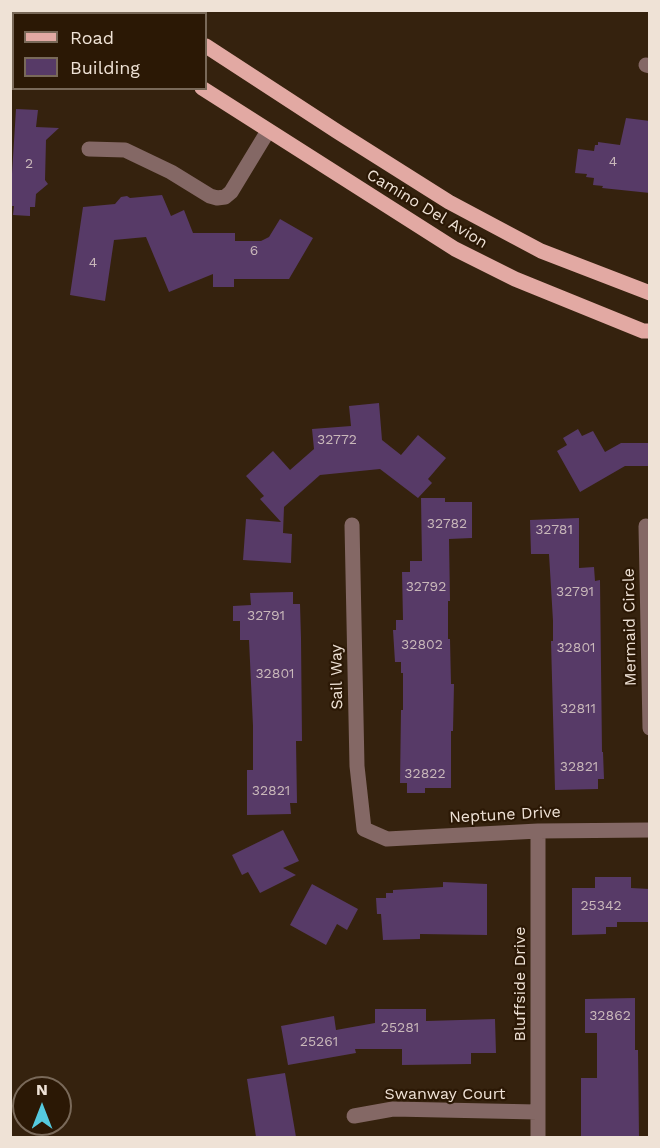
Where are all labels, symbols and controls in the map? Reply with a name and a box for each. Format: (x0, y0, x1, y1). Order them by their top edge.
legend (12, 12, 207, 90)
text: Road (70, 27, 114, 48)
text: Building (70, 57, 140, 78)
house number: 4 (609, 154, 617, 170)
house number: 2 (25, 156, 33, 172)
street label: Camino Del Avion (363, 165, 491, 253)
house number: 6 (250, 243, 258, 259)
house number: 4 (89, 255, 97, 271)
house number: 32772 (317, 432, 357, 448)
house number: 32782 (427, 516, 467, 532)
house number: 32781 (535, 522, 573, 538)
street label: Mermaid Circle (619, 568, 641, 686)
house number: 32792 (406, 579, 446, 595)
house number: 32791 (556, 584, 594, 600)
house number: 32791 (247, 608, 285, 624)
house number: 32802 (401, 637, 443, 653)
house number: 32801 (556, 640, 596, 656)
street label: Sail Way (327, 644, 347, 710)
house number: 32801 (255, 666, 295, 682)
house number: 32811 (560, 701, 596, 717)
house number: 32821 (560, 759, 598, 775)
house number: 32822 (404, 766, 446, 782)
house number: 32821 (252, 783, 290, 799)
street label: Neptune Drive (449, 802, 561, 828)
house number: 25342 (580, 898, 622, 914)
street label: Bluffside Drive (510, 927, 530, 1041)
house number: 32862 (589, 1008, 631, 1024)
house number: 25281 (381, 1020, 419, 1036)
house number: 25261 (300, 1034, 338, 1050)
north arrow (12, 1076, 72, 1136)
text: N (36, 1080, 48, 1099)
street label: Swanway Court (385, 1084, 505, 1104)

